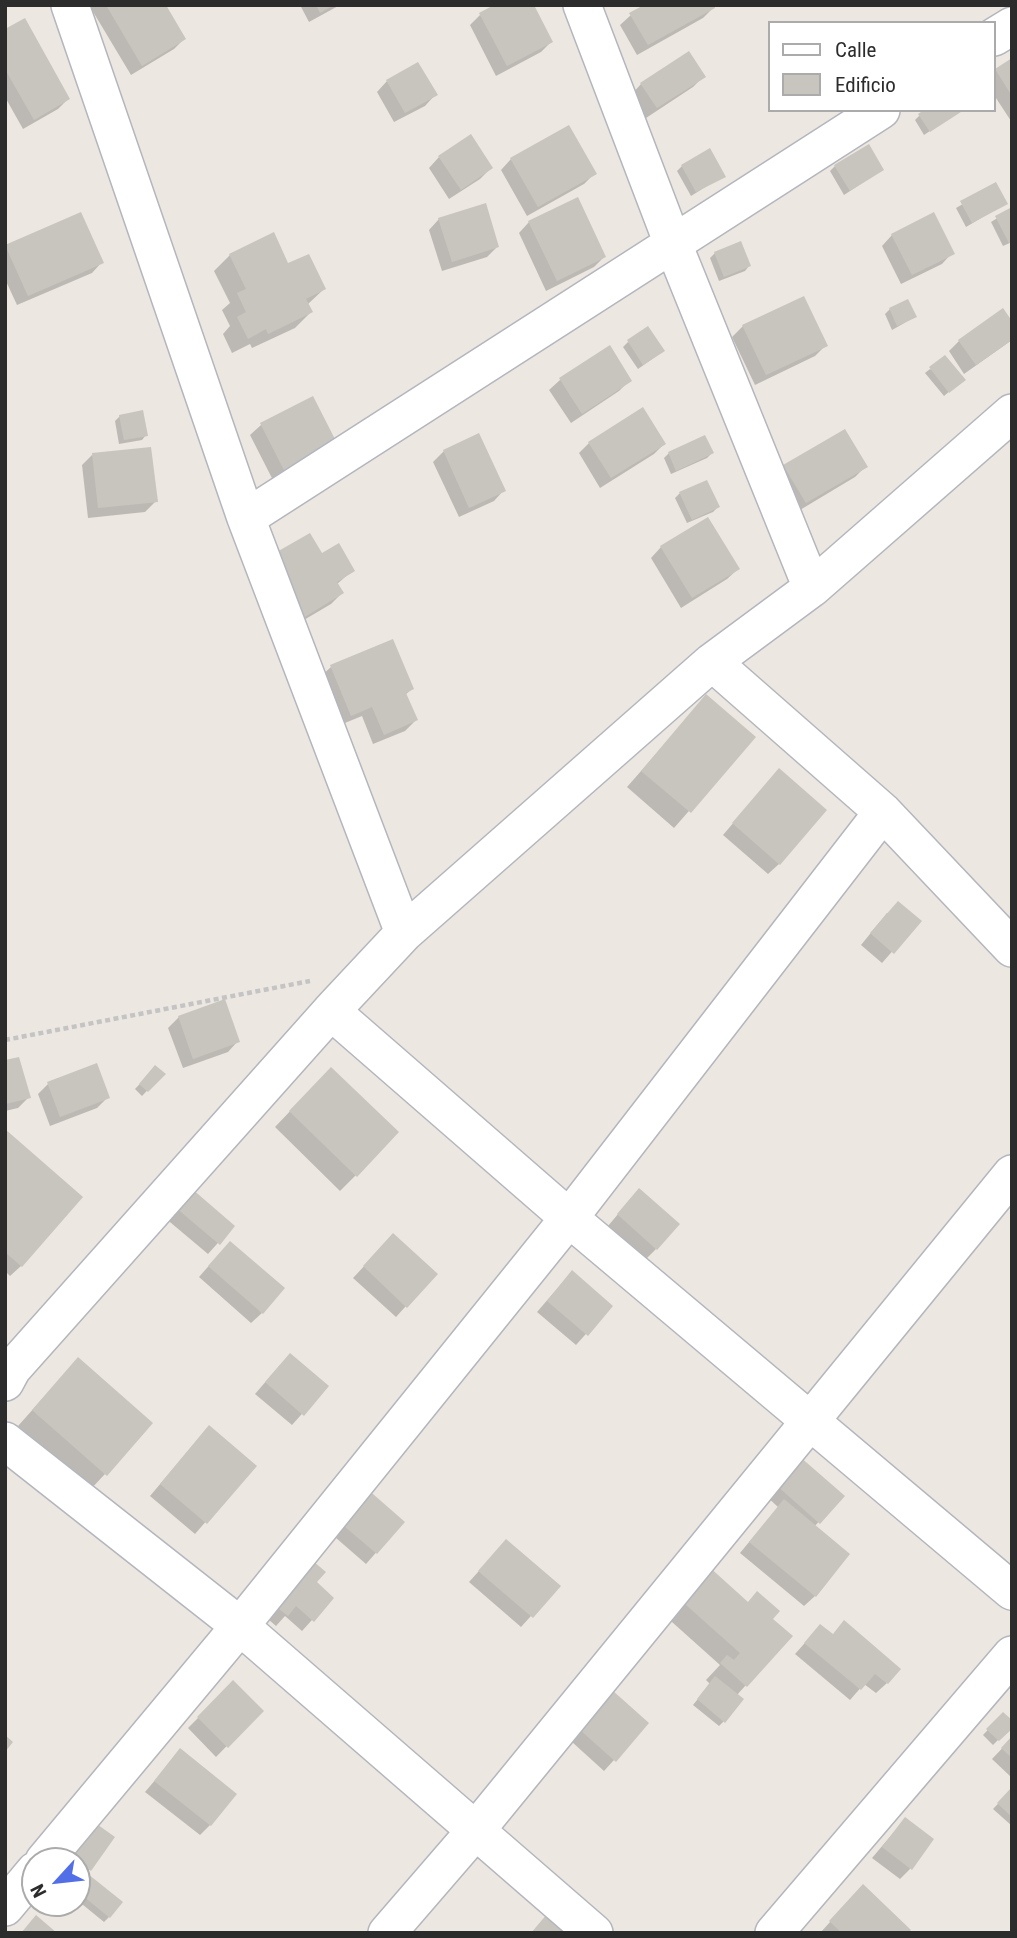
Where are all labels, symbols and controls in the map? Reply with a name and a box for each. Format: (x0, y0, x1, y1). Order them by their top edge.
legend (768, 21, 996, 112)
text: Calle (835, 38, 876, 62)
text: Edificio (835, 73, 896, 97)
north arrow (21, 1847, 91, 1917)
text: N (26, 1880, 52, 1901)

